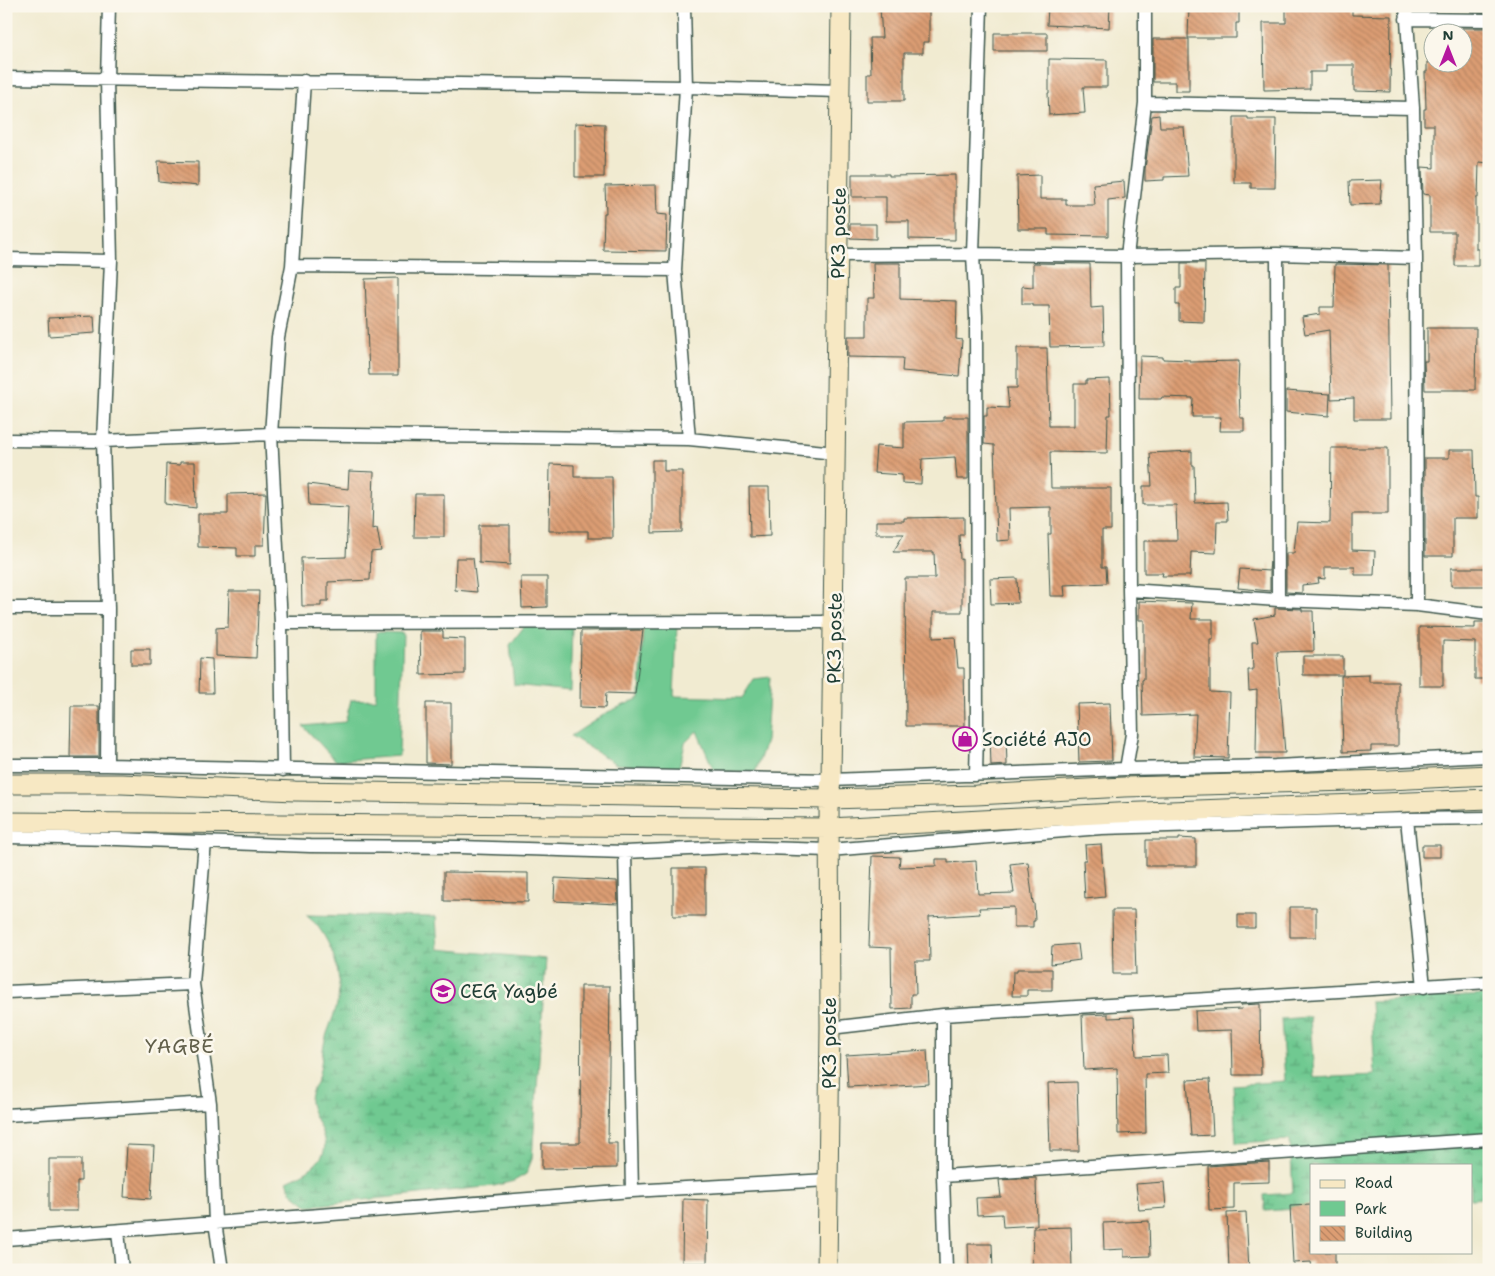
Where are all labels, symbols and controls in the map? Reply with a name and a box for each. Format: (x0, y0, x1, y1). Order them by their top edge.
north arrow (1422, 22, 1472, 72)
text: N (1442, 26, 1454, 44)
street label: PK3 poste (825, 187, 852, 279)
street label: PK3 poste (821, 592, 848, 684)
shop icon: Société AJO (952, 726, 978, 752)
place label: Société AJO (982, 727, 1092, 752)
school or university icon: CEG Yagbé (430, 978, 456, 1004)
place label: CEG Yagbé (460, 979, 558, 1004)
street label: PK3 poste (817, 997, 842, 1089)
district label: YAGBÉ (145, 1033, 215, 1059)
legend (1310, 1164, 1472, 1254)
text: Road (1355, 1173, 1393, 1193)
text: Park (1355, 1199, 1387, 1219)
text: Building (1355, 1223, 1412, 1243)

